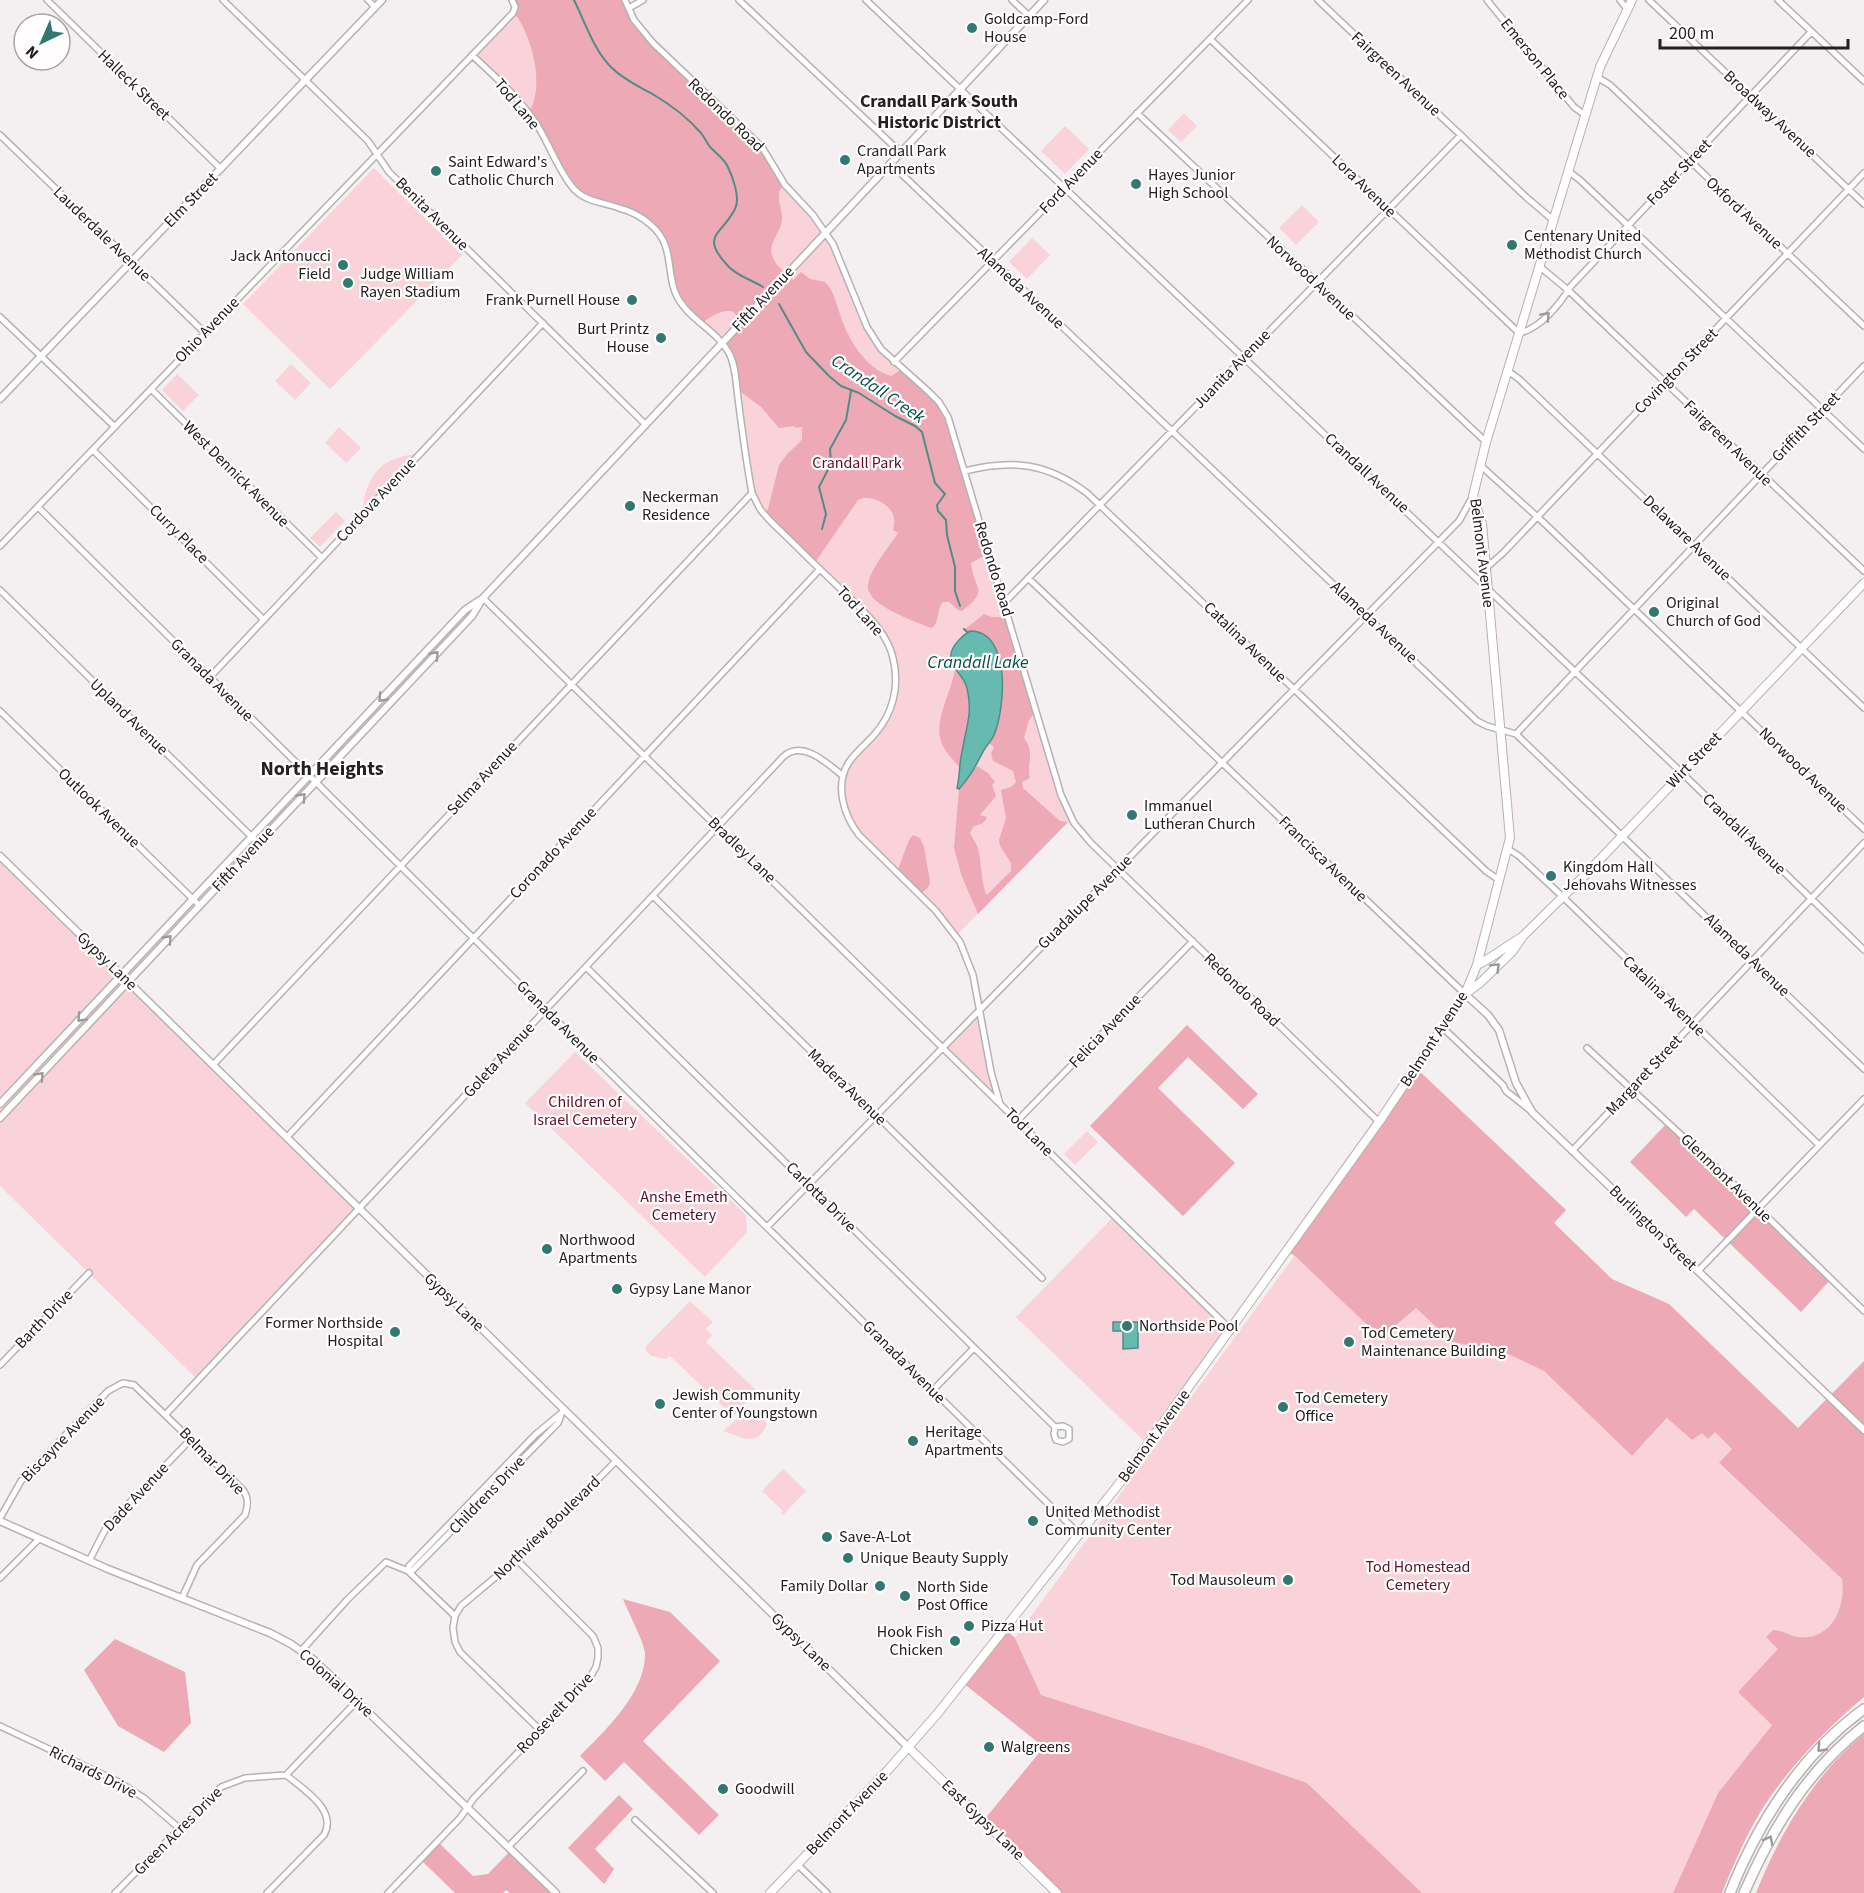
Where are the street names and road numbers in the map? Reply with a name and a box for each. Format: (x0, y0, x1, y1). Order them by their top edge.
street label: Emerson Place (1495, 14, 1575, 104)
street label: Fairgreen Avenue (1346, 27, 1446, 121)
street label: Halleck Street (93, 45, 176, 126)
street label: Broadway Avenue (1719, 65, 1821, 163)
street label: Redondo Road (683, 73, 769, 157)
street label: Tod Lane (489, 74, 545, 134)
street label: Foster Street (1642, 133, 1717, 210)
street label: Ford Avenue (1034, 143, 1108, 219)
street label: Lora Avenue (1327, 150, 1401, 222)
street label: Elm Street (159, 167, 223, 232)
street label: Benita Avenue (390, 172, 474, 256)
street label: Oxford Avenue (1701, 172, 1787, 254)
street label: Lauderdale Avenue (48, 182, 156, 286)
street label: Norwood Avenue (1261, 231, 1361, 325)
street label: Alameda Avenue (973, 242, 1069, 334)
street label: Fifth Avenue (727, 261, 799, 337)
street label: Ohio Avenue (170, 292, 244, 368)
street label: Covington Street (1629, 323, 1723, 419)
street label: Juanita Avenue (1188, 324, 1276, 414)
street label: Griffith Street (1767, 387, 1846, 467)
street label: Fairgreen Avenue (1679, 395, 1777, 491)
street label: West Dennick Avenue (178, 416, 294, 532)
street label: Crandall Avenue (1320, 428, 1414, 518)
street label: Cordova Avenue (331, 453, 421, 547)
street label: Delaware Avenue (1638, 490, 1736, 586)
street label: Belmont Avenue (1464, 497, 1500, 609)
street label: Curry Place (144, 499, 214, 569)
street label: Redondo Road (969, 519, 1019, 619)
street label: Alameda Avenue (1326, 576, 1422, 668)
street label: Tod Lane (831, 581, 889, 641)
street label: Catalina Avenue (1199, 597, 1291, 687)
street label: Granada Avenue (166, 634, 258, 726)
street label: Upland Avenue (85, 674, 173, 760)
street label: Norwood Avenue (1754, 722, 1852, 818)
street label: Wirt Street (1662, 726, 1727, 793)
street label: Selma Avenue (442, 736, 522, 820)
street label: Outlook Avenue (53, 763, 145, 853)
street label: Crandall Avenue (1697, 788, 1791, 880)
street label: Coronado Avenue (504, 802, 602, 904)
street label: Francisca Avenue (1274, 811, 1372, 907)
street label: Bradley Lane (703, 812, 781, 888)
street label: Fifth Avenue (207, 821, 279, 897)
street label: Guadalupe Avenue (1033, 850, 1137, 954)
street label: Alameda Avenue (1699, 908, 1795, 1002)
street label: Gypsy Lane (72, 927, 142, 995)
street label: Redondo Road (1199, 948, 1285, 1032)
street label: Catalina Avenue (1618, 951, 1710, 1041)
street label: Granada Avenue (512, 976, 604, 1068)
street label: Belmont Avenue (1395, 987, 1473, 1091)
street label: Felicia Avenue (1064, 989, 1146, 1073)
street label: Goleta Avenue (458, 1017, 540, 1103)
street label: Margaret Street (1601, 1029, 1688, 1120)
street label: Madera Avenue (803, 1044, 891, 1130)
street label: Tod Lane (1000, 1103, 1058, 1161)
street label: Glenmont Avenue (1675, 1129, 1777, 1227)
street label: Carlotta Drive (781, 1157, 861, 1237)
street label: Burlington Street (1604, 1180, 1702, 1276)
street label: Gypsy Lane (419, 1268, 489, 1336)
street label: Barth Drive (10, 1284, 78, 1354)
street label: Granada Avenue (858, 1316, 950, 1408)
street label: Belmont Avenue (1113, 1385, 1195, 1487)
street label: Biscayne Avenue (16, 1391, 110, 1487)
street label: Belmar Drive (174, 1422, 250, 1500)
street label: Childrens Drive (444, 1451, 530, 1539)
street label: Dade Avenue (98, 1458, 174, 1536)
street label: Northview Boulevard (489, 1471, 605, 1585)
street label: Gypsy Lane (766, 1608, 836, 1676)
street label: Colonial Drive (294, 1644, 378, 1722)
street label: Roosevelt Drive (512, 1668, 598, 1758)
street label: Richards Drive (45, 1740, 141, 1804)
street label: Belmont Avenue (801, 1766, 893, 1860)
street label: East Gypsy Lane (937, 1775, 1029, 1865)
street label: Green Acres Drive (129, 1782, 227, 1880)

